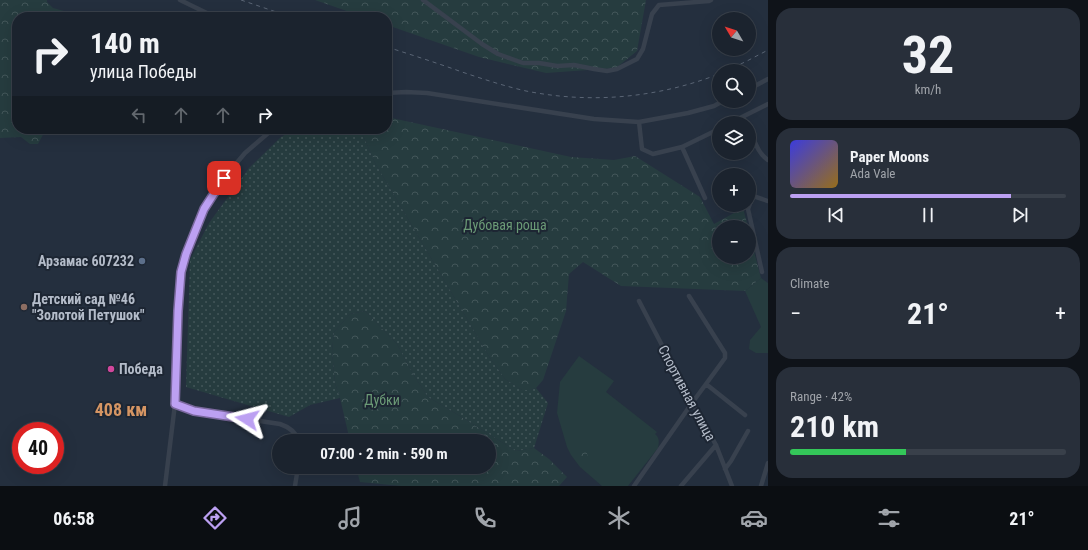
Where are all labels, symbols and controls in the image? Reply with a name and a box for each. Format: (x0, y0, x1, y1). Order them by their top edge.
north arrow (712, 12, 756, 56)
map controls (712, 12, 756, 264)
text: 32 (902, 25, 954, 86)
text: 140 m (90, 27, 160, 60)
icon: right (24, 28, 76, 80)
text: улица Победы (90, 61, 197, 82)
button: search (712, 64, 756, 108)
text: km/h (915, 82, 941, 97)
icon: left (128, 104, 150, 126)
icon: ahead (170, 104, 192, 126)
icon: ahead (212, 104, 234, 126)
icon: right (254, 104, 276, 126)
button: layers (712, 116, 756, 160)
text: Paper Moons (850, 148, 929, 166)
pin (207, 161, 241, 195)
text: Ada Vale (850, 166, 895, 181)
icon: arrive (213, 167, 235, 189)
button: + (712, 168, 756, 212)
icon: previous (825, 204, 847, 226)
icon: pause (917, 204, 939, 226)
icon: next (1009, 204, 1031, 226)
park label: Дубовая роща (463, 217, 547, 233)
button: − (712, 220, 756, 264)
place label: Арзамас 607232 (38, 253, 134, 269)
marker: Арзамас 607232 (137, 256, 147, 266)
text: Climate (790, 276, 829, 291)
place label: Детский сад №46 "Золотой Петушок" (32, 291, 145, 323)
text: 21° (907, 296, 949, 331)
text: − (790, 301, 801, 326)
text: + (1055, 301, 1066, 326)
marker: Детский сад №46 "Золотой Петушок" (19, 302, 29, 312)
street label: Спортивная улица (655, 342, 719, 444)
place label: Победа (119, 361, 163, 377)
marker: Победа (106, 364, 116, 374)
text: Range · 42% (790, 389, 852, 404)
park label: Дубки (364, 392, 400, 408)
position arrow (226, 398, 268, 440)
district label: 408 км (95, 399, 147, 420)
text: 210 km (790, 409, 879, 444)
speed limit sign: 40 (12, 422, 64, 474)
text: 07:00 · 2 min · 590 m (320, 445, 448, 463)
icon: directions (201, 504, 229, 532)
icon: music (336, 504, 364, 532)
icon: phone (471, 504, 499, 532)
icon: climate (605, 504, 633, 532)
icon: car (740, 504, 768, 532)
icon: filters (875, 504, 903, 532)
text: 06:58 (53, 508, 95, 529)
text: 21° (1009, 508, 1035, 529)

